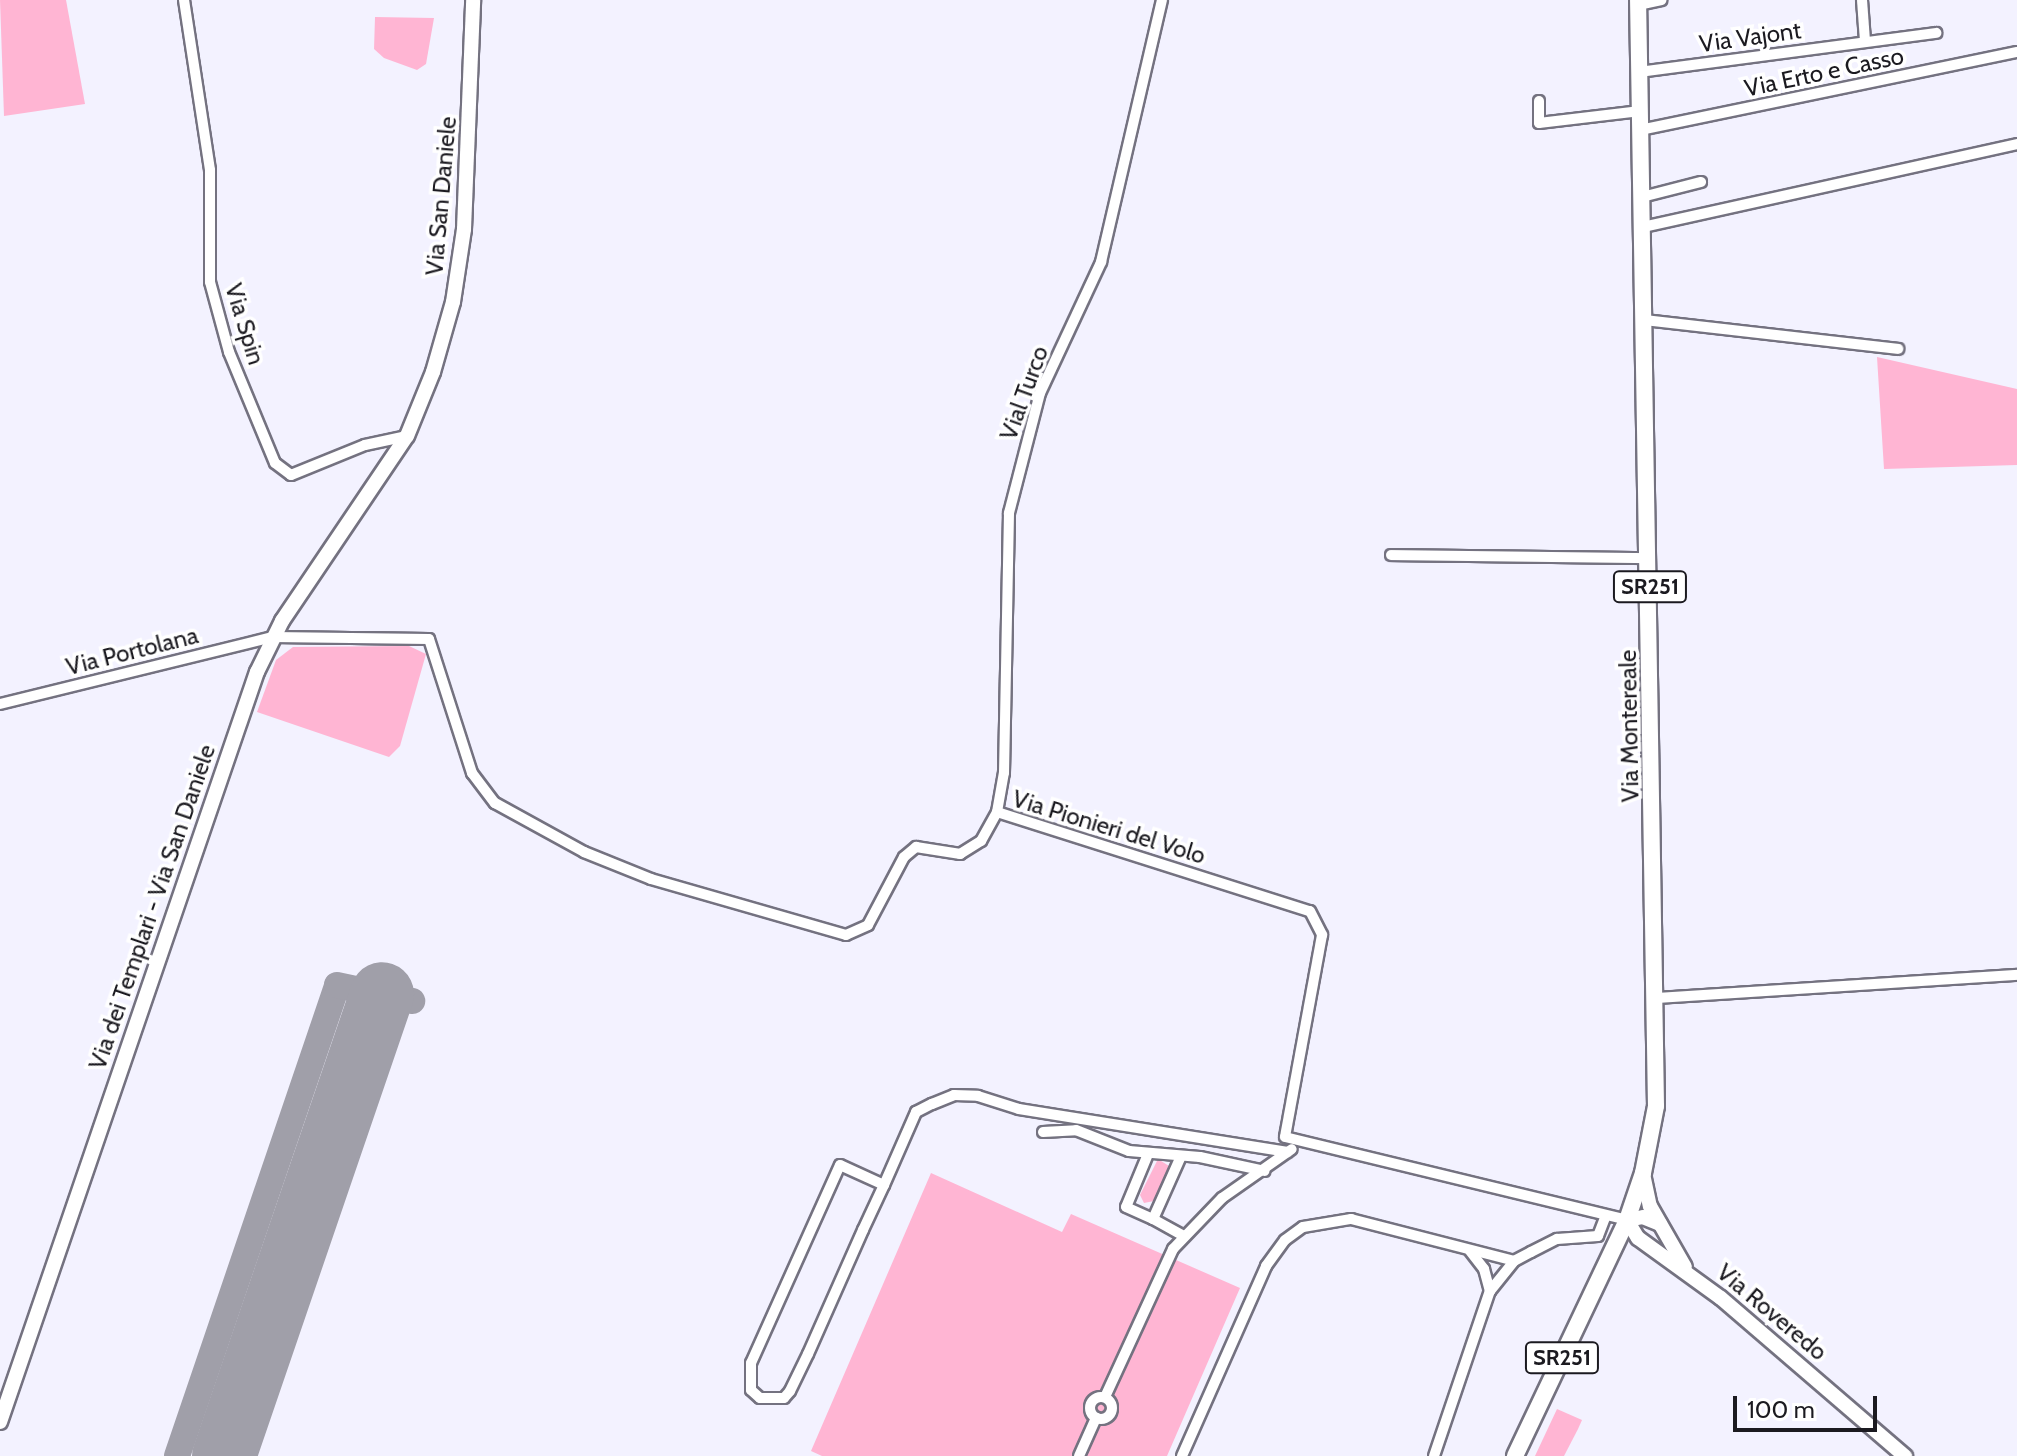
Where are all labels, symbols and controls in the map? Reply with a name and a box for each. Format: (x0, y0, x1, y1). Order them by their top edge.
street label: Via Vajont (1697, 16, 1803, 58)
street label: Via Erto e Casso (1742, 41, 1906, 103)
street label: Via San Daniele (420, 115, 462, 277)
street label: Via Spin (219, 280, 271, 368)
street label: Vial Turco (994, 342, 1054, 444)
road number: SR251 (1612, 569, 1688, 605)
street label: Via Portolana (63, 621, 201, 681)
street label: Via Montereale (1613, 650, 1645, 802)
street label: Via dei Templari - Via San Daniele (83, 741, 221, 1073)
street label: Via Pionieri del Volo (1009, 784, 1209, 870)
street label: Via Roveredo (1711, 1258, 1833, 1366)
road number: SR251 (1524, 1340, 1600, 1376)
scale bar (1737, 1380, 1881, 1430)
text: 100 m (1747, 1395, 1815, 1424)

